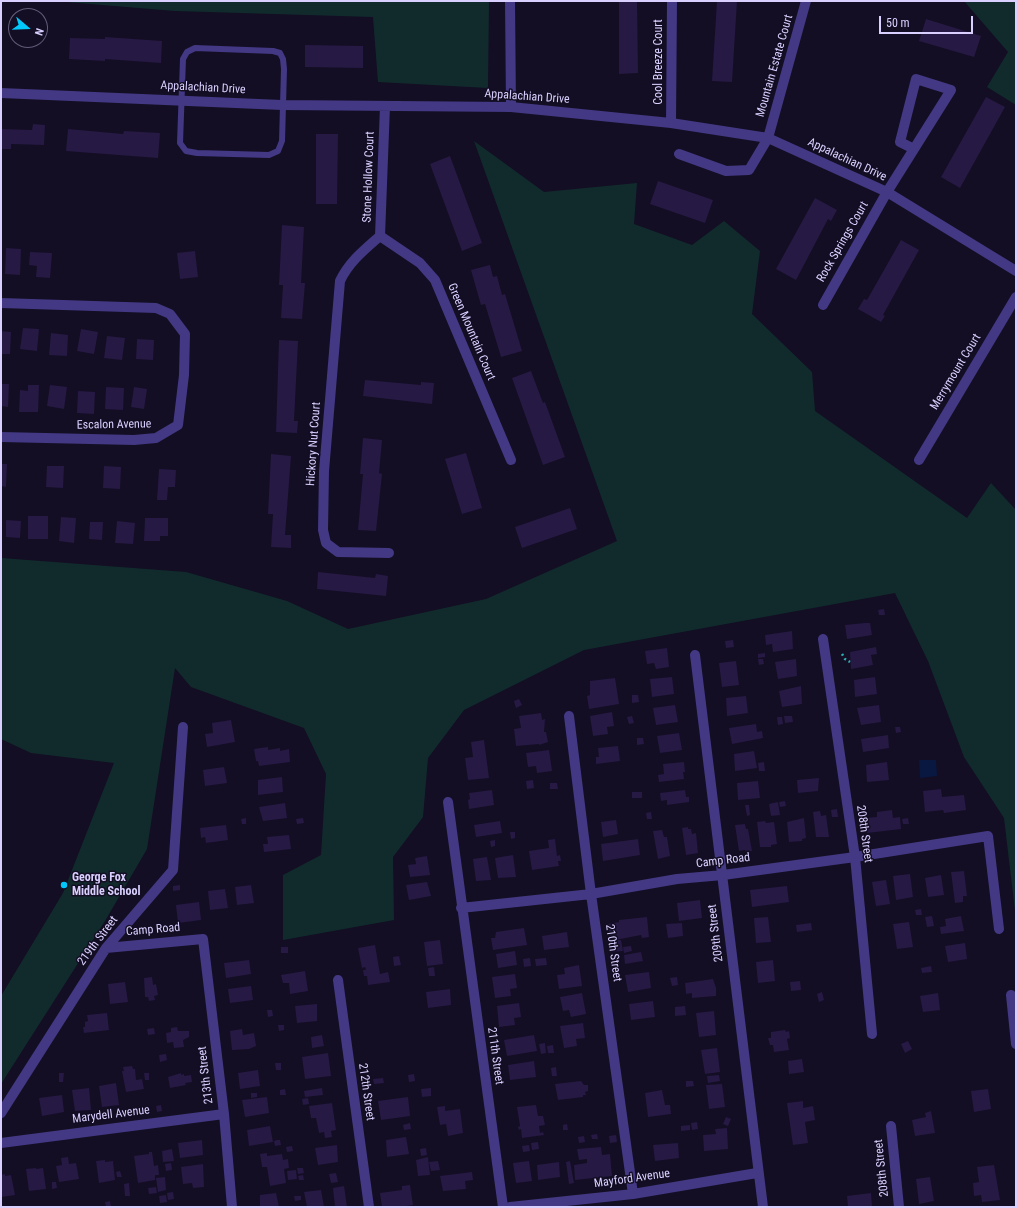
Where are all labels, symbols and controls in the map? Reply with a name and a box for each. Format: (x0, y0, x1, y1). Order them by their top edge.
north arrow (8, 8, 48, 48)
scale bar (881, 8, 975, 34)
street label: Mountain Estate Court (753, 13, 797, 119)
text: 50 m (886, 16, 910, 30)
street label: Cool Breeze Court (652, 19, 666, 105)
text: N (32, 26, 46, 37)
street label: Appalachian Drive (160, 79, 246, 97)
street label: Appalachian Drive (484, 87, 570, 107)
street label: Stone Hollow Court (360, 131, 378, 223)
street label: Appalachian Drive (805, 135, 889, 185)
street label: Rock Springs Court (814, 199, 872, 285)
street label: Green Mountain Court (444, 281, 498, 383)
street label: Merrymount Court (928, 331, 984, 413)
street label: Hickory Nut Court (304, 401, 324, 487)
street label: Escalon Avenue (77, 417, 151, 433)
street label: 208th Street (853, 804, 875, 864)
street label: Camp Road (695, 851, 751, 871)
place label: George Fox Middle School (72, 871, 140, 899)
marker: George Fox Middle School (59, 880, 69, 890)
street label: 209th Street (705, 903, 727, 963)
street label: 219th Street (75, 914, 121, 968)
street label: Camp Road (125, 920, 181, 940)
street label: 210th Street (602, 923, 624, 983)
street label: 211th Street (484, 1026, 506, 1086)
street label: 213th Street (195, 1045, 217, 1105)
street label: 212th Street (355, 1062, 377, 1122)
street label: Marydell Avenue (71, 1103, 151, 1127)
street label: 208th Street (872, 1138, 892, 1198)
street label: Mayford Avenue (593, 1167, 671, 1191)

